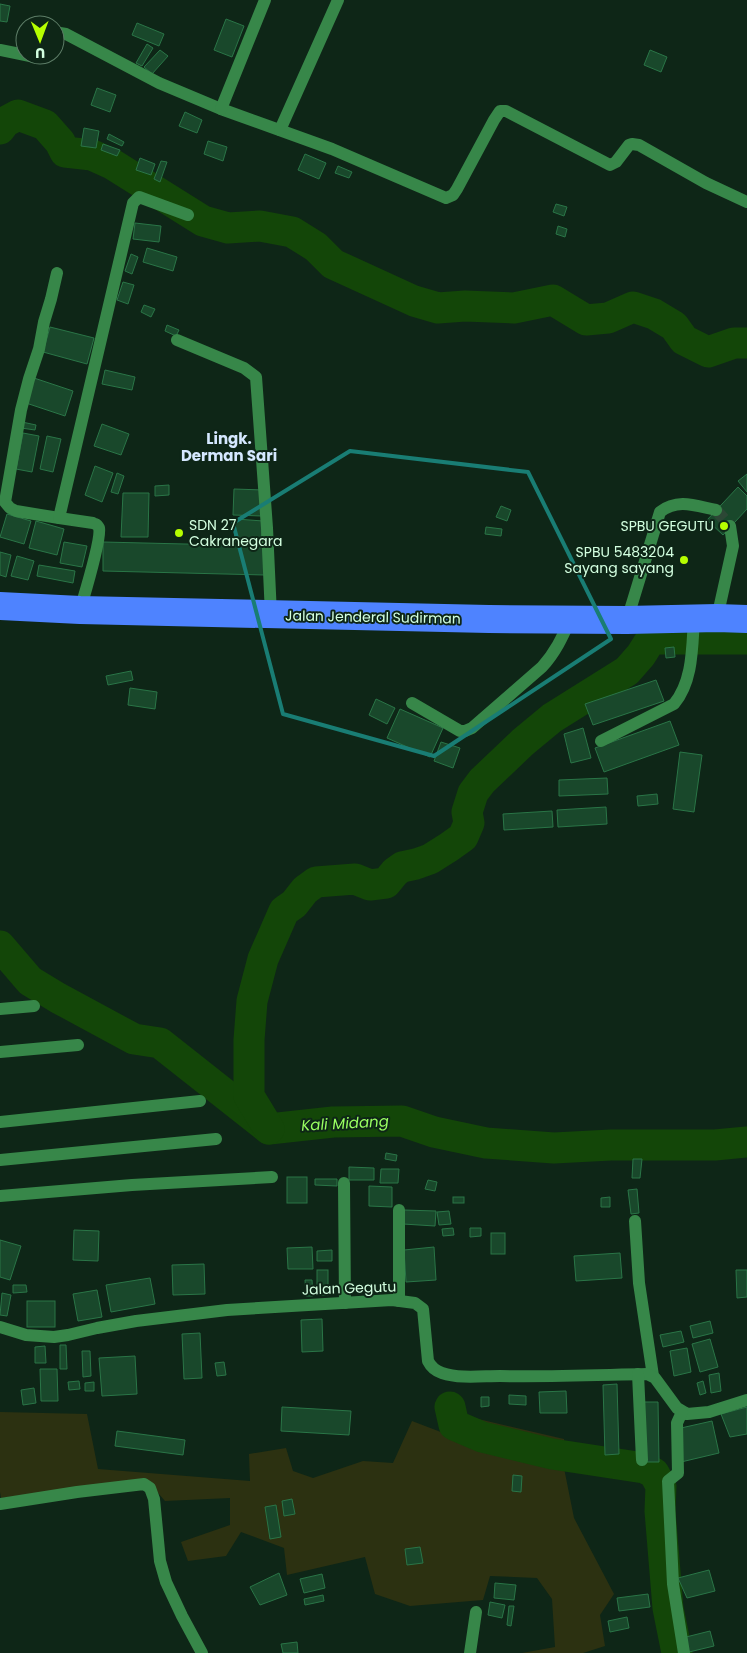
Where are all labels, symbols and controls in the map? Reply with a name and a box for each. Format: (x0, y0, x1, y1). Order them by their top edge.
north arrow (15, 15, 65, 65)
text: U (35, 43, 45, 63)
district label: Lingk. Derman Sari (181, 428, 277, 466)
place label: SDN 27 Cakranegara (189, 515, 282, 551)
place label: SPBU GEGUTU (620, 516, 714, 536)
marker: SPBU GEGUTU (718, 520, 730, 532)
marker: SDN 27 Cakranegara (173, 527, 185, 539)
place label: SPBU 5483204 Sayang sayang (564, 542, 674, 578)
marker: SPBU 5483204 Sayang sayang (678, 554, 690, 566)
street label: Jalan Jenderal Sudirman (285, 605, 461, 629)
water label: Kali Midang (301, 1110, 389, 1136)
street label: Jalan Gegutu (301, 1276, 397, 1300)

